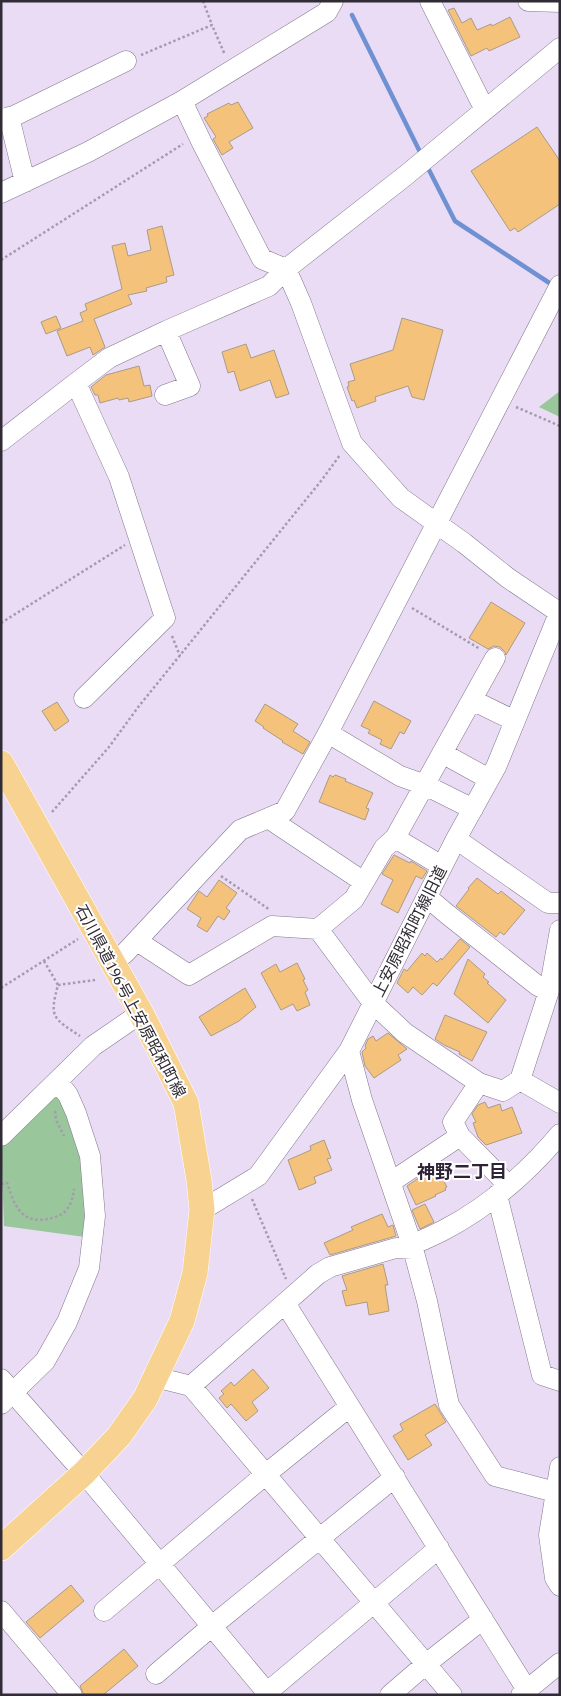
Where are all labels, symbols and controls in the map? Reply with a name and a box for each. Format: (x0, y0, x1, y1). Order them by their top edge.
street label: 上安原昭和町線旧道 (367, 862, 453, 1001)
street label: 石川県道196号上安原昭和町線 (69, 900, 191, 1102)
district label: 神野二丁目 (417, 1159, 507, 1186)

